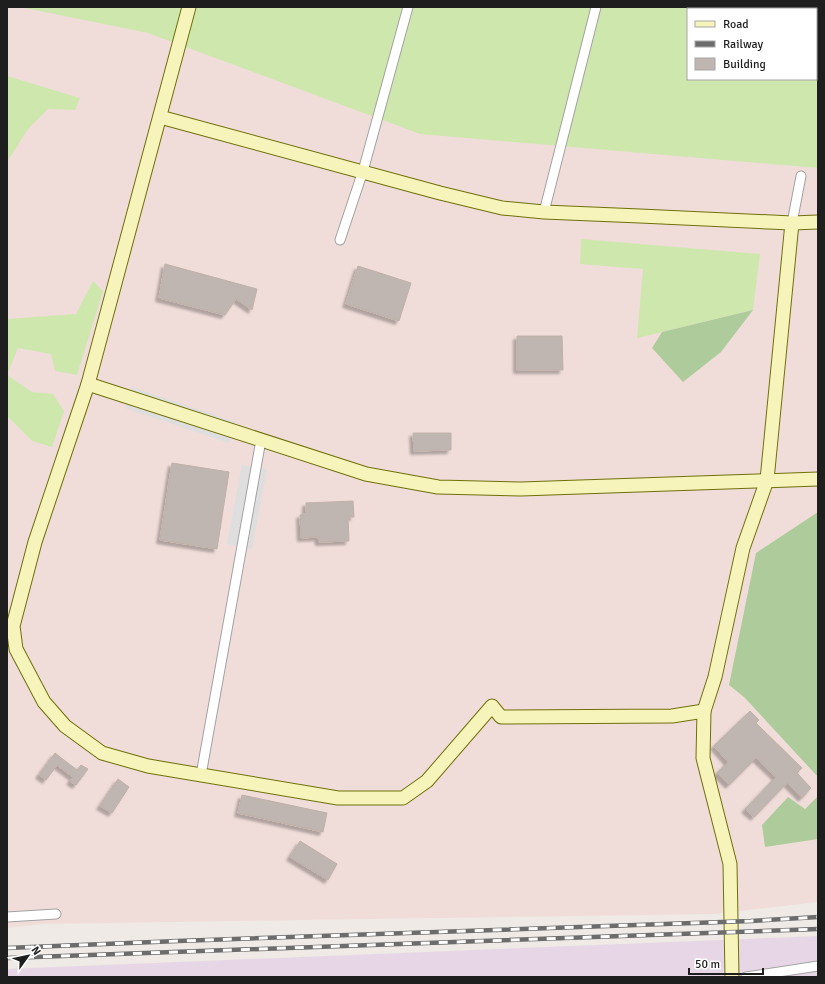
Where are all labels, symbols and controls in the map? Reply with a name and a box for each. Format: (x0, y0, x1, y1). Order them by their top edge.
legend (687, 8, 817, 80)
text: Road (723, 17, 749, 32)
text: Railway (723, 37, 763, 52)
text: Building (723, 57, 766, 72)
north arrow (8, 936, 48, 976)
text: N (28, 944, 44, 958)
scale bar (689, 950, 763, 976)
text: 50 m (695, 957, 720, 972)

